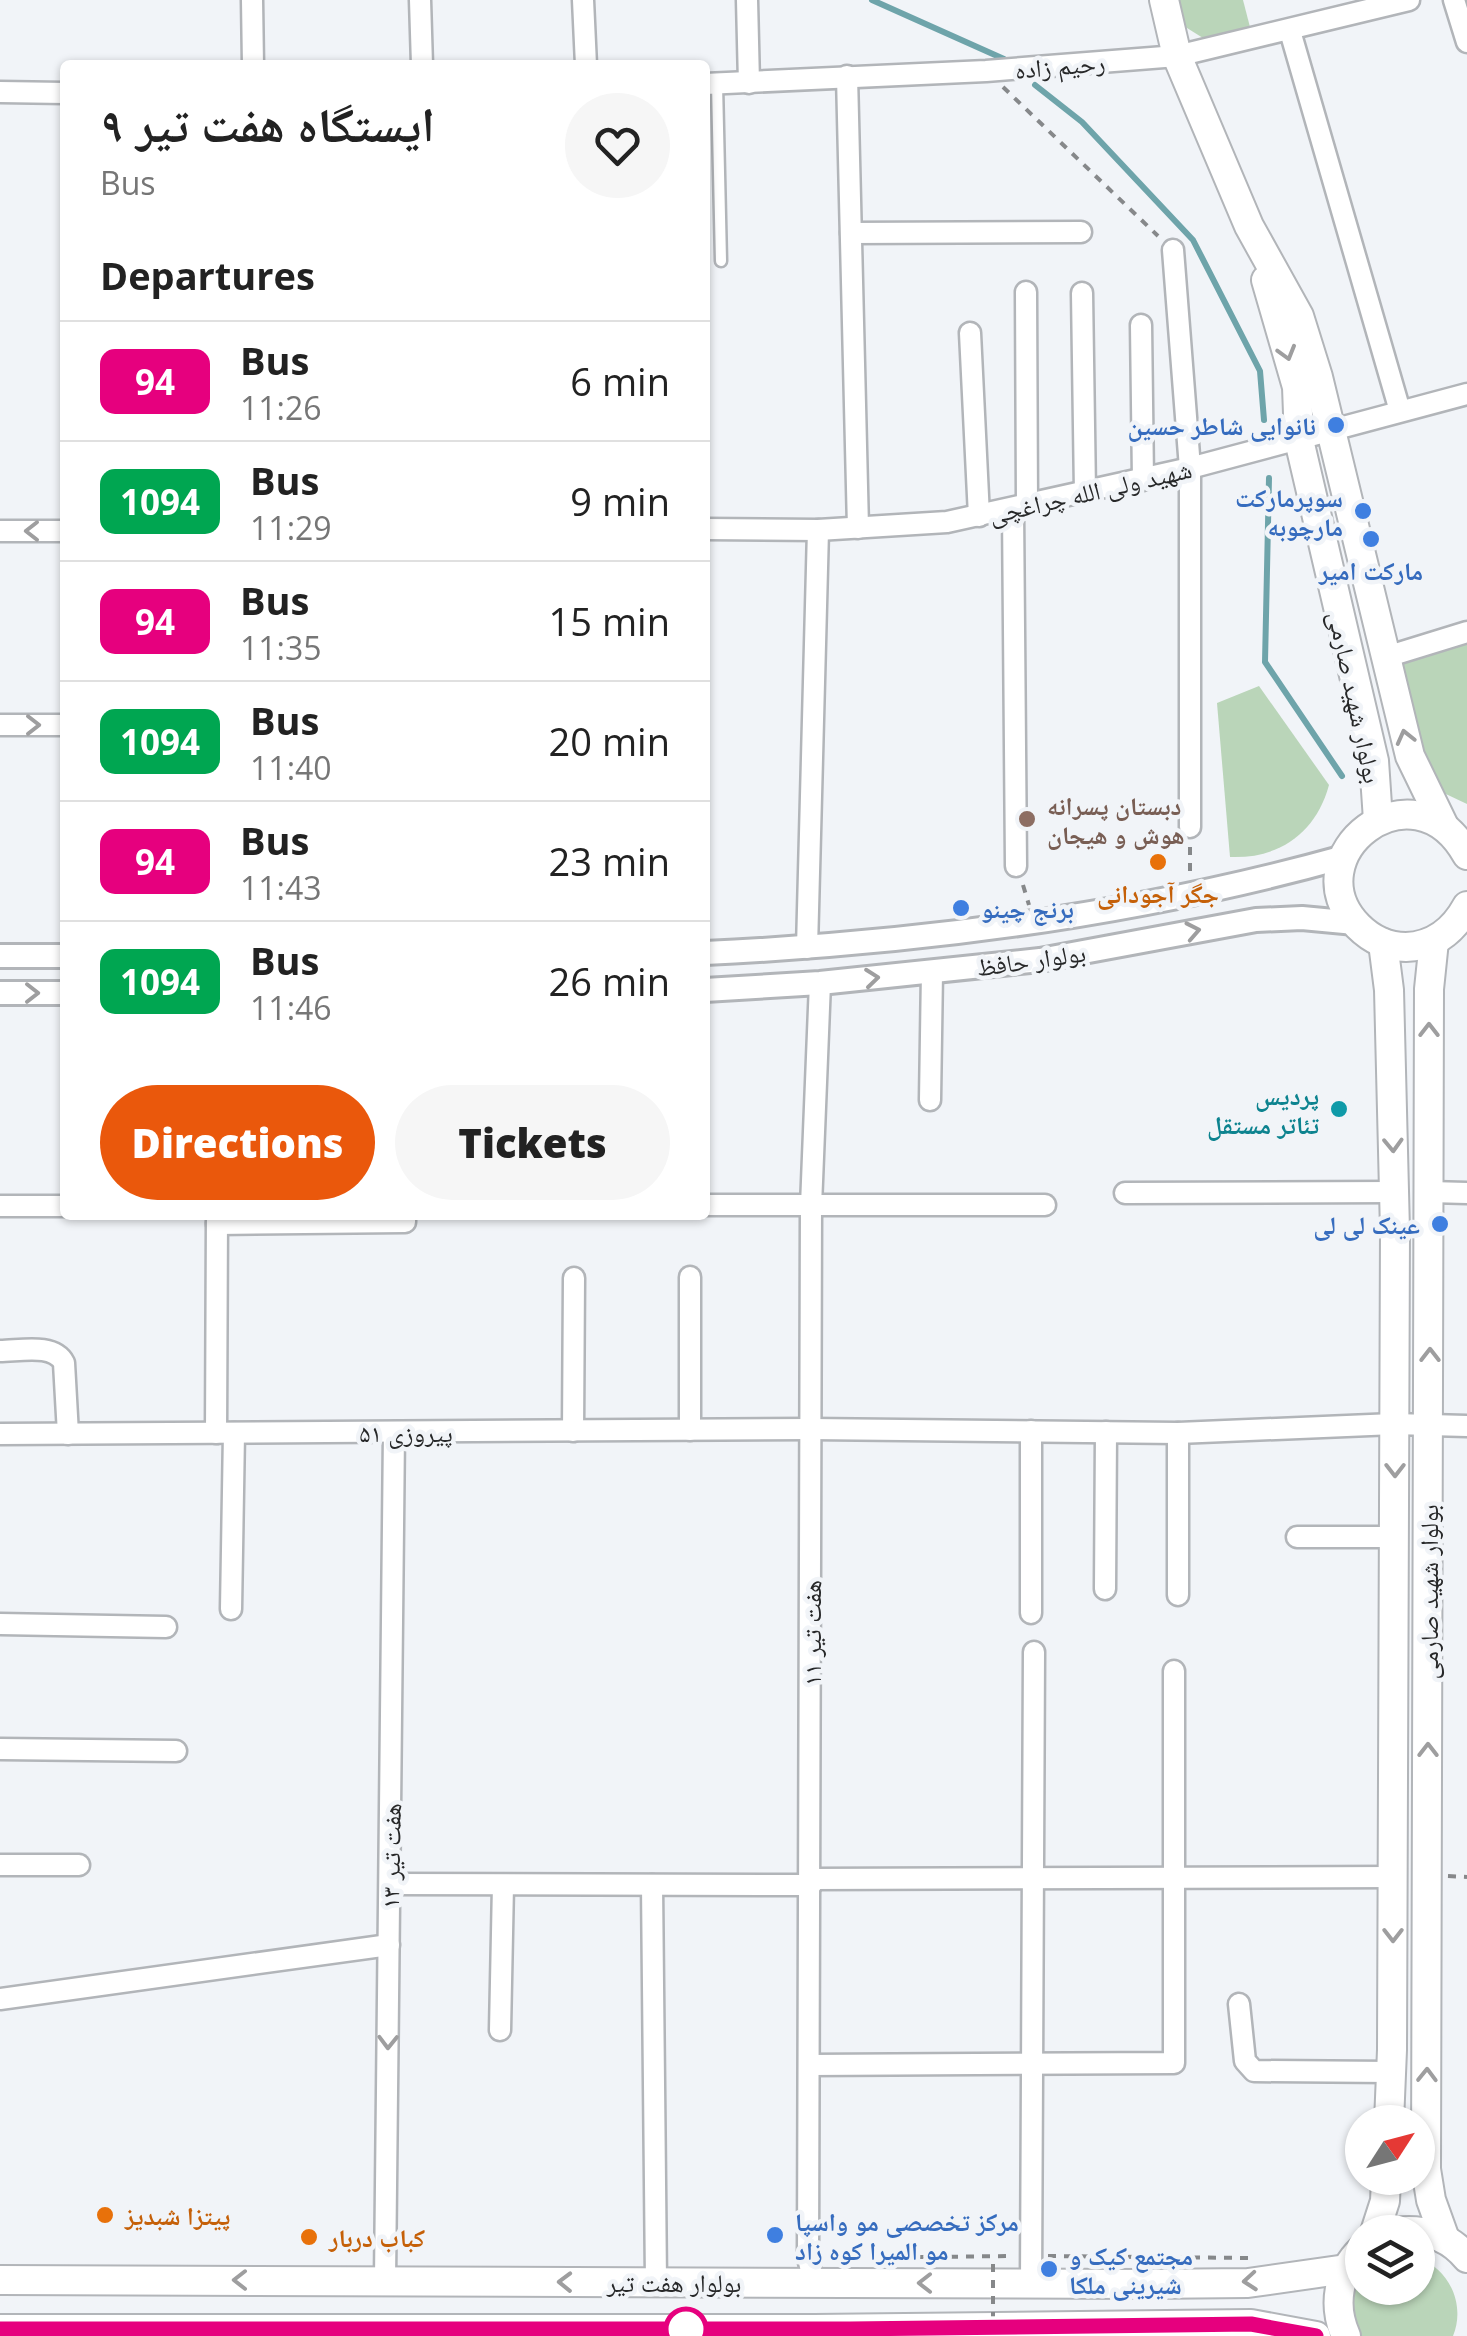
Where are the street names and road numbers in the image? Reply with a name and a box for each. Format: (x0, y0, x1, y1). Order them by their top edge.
street label: رحیم زاده (1013, 44, 1107, 87)
street label: شهید ولی الله چراغچی (985, 451, 1195, 531)
street label: بولوار شهید صارمی (1321, 608, 1391, 786)
street label: بولوار حافظ (974, 935, 1088, 983)
street label: پیروزی ۵۱ (359, 1415, 453, 1449)
street label: بولوار شهید صارمی (1411, 1504, 1445, 1680)
street label: هفت تیر ۱۱ (794, 1580, 828, 1686)
street label: هفت تیر ۱۳ (372, 1803, 408, 1909)
street label: بولوار هفت تیر (606, 2265, 741, 2299)

